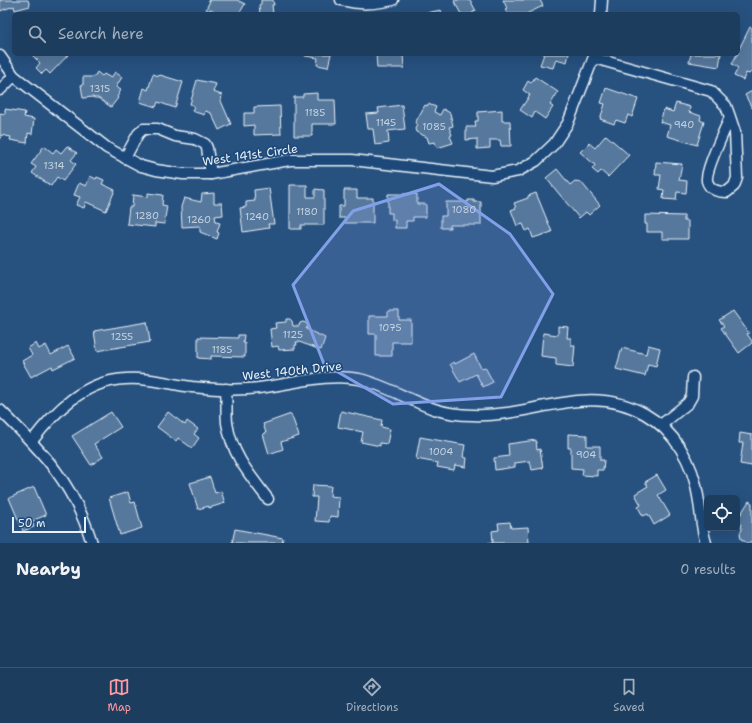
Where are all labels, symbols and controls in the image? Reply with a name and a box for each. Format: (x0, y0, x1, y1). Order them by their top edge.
search box (12, 12, 740, 56)
icon: search (26, 23, 48, 45)
text: Search here (58, 24, 144, 44)
house number: 1315 (90, 82, 110, 95)
house number: 1185 (305, 106, 325, 119)
house number: 1145 (376, 116, 396, 129)
house number: 940 (674, 118, 694, 131)
house number: 1085 (422, 120, 446, 133)
street label: West 141st Circle (201, 140, 299, 170)
house number: 1314 (44, 159, 64, 172)
house number: 1080 (452, 203, 476, 216)
house number: 1180 (296, 205, 318, 218)
house number: 1280 (135, 209, 159, 222)
house number: 1240 (245, 210, 269, 223)
house number: 1260 (187, 213, 211, 226)
house number: 1075 (378, 321, 402, 334)
house number: 1125 (283, 328, 303, 341)
house number: 1255 (111, 330, 133, 343)
house number: 1185 (212, 343, 232, 356)
street label: West 140th Drive (241, 358, 343, 384)
house number: 1004 (429, 445, 453, 458)
house number: 904 (576, 448, 596, 461)
map controls (704, 495, 740, 531)
button: locate (704, 495, 740, 531)
scale bar (12, 515, 86, 534)
text: 50 m (18, 516, 46, 531)
text: Nearby (16, 558, 81, 580)
text: 0 results (680, 561, 736, 578)
tab: Map (107, 676, 131, 715)
tab: Directions (346, 676, 398, 715)
tab: Saved (613, 676, 645, 715)

